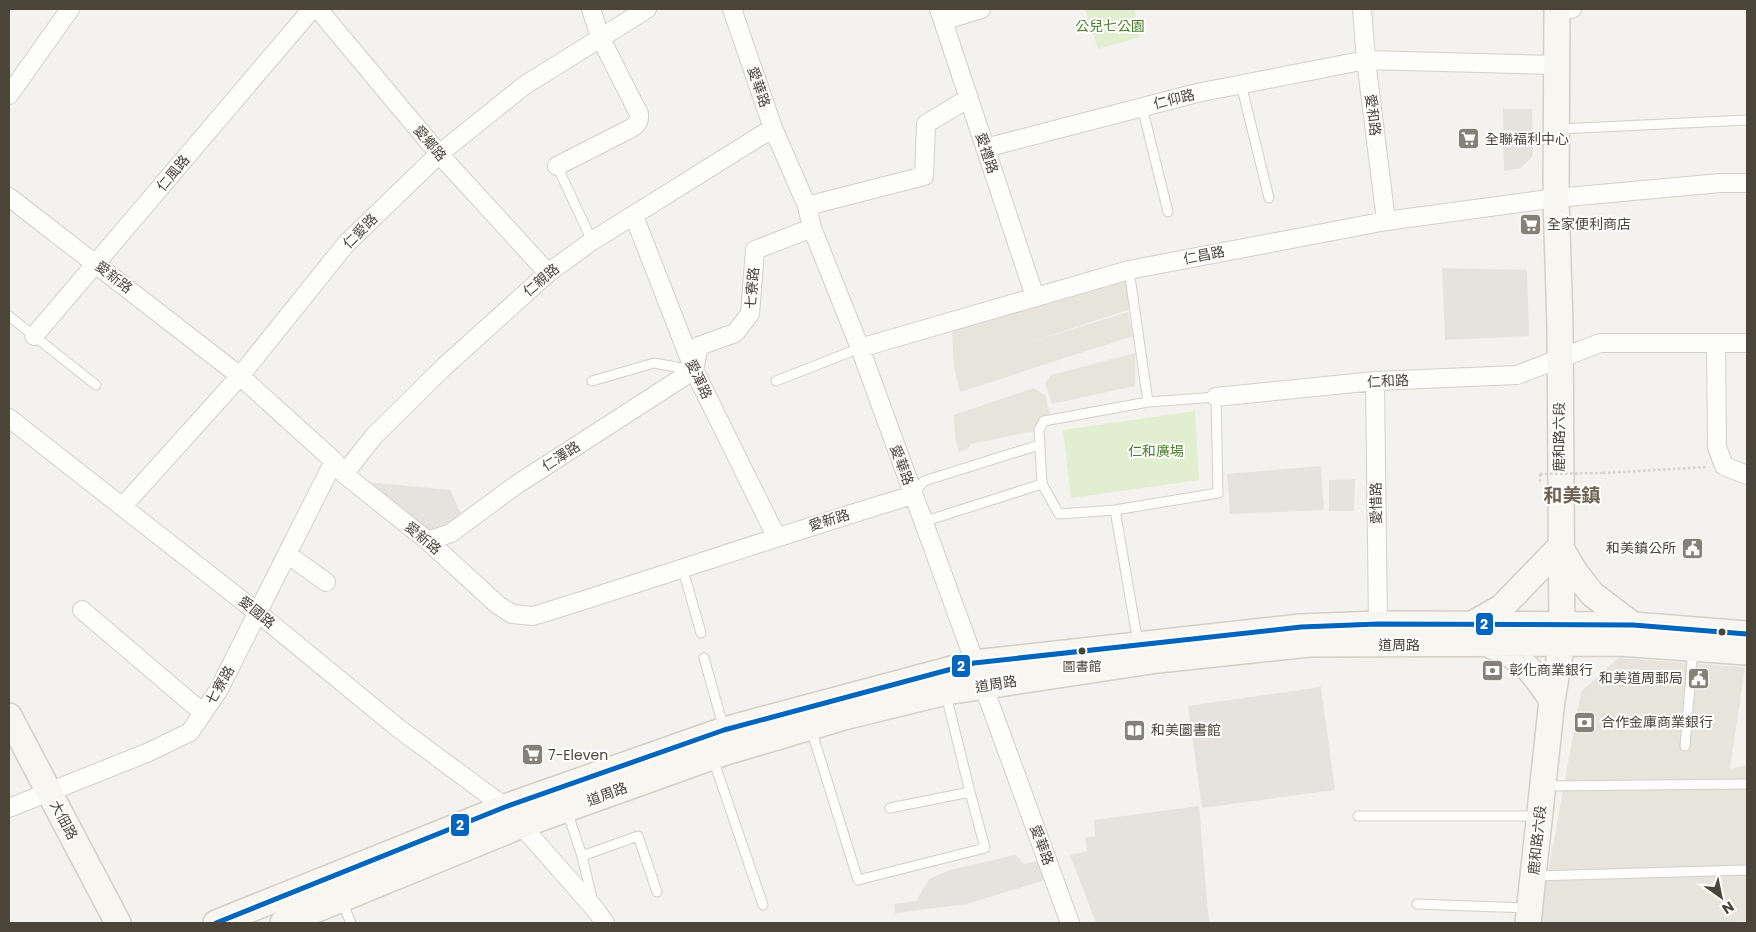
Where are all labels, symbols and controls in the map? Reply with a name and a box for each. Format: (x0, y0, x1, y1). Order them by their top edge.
park label: 公兒七公園 (1075, 16, 1145, 36)
street label: 愛華路 (743, 64, 775, 110)
street label: 仁仰路 (1151, 84, 1197, 114)
street label: 愛和路 (1361, 93, 1385, 137)
street label: 愛鄉路 (409, 120, 451, 166)
supermarket icon: 全聯福利中心 (1457, 127, 1481, 151)
place label: 全聯福利中心 (1485, 129, 1569, 149)
street label: 愛禮路 (971, 130, 1003, 176)
street label: 仁風路 (152, 150, 194, 196)
street label: 仁愛路 (338, 209, 382, 253)
supermarket icon: 全家便利商店 (1519, 212, 1543, 236)
place label: 全家便利商店 (1547, 214, 1631, 234)
street label: 仁昌路 (1181, 241, 1227, 269)
street label: 愛新路 (91, 256, 137, 298)
street label: 仁親路 (518, 259, 564, 301)
street label: 七寮路 (740, 266, 764, 310)
street label: 愛渾路 (681, 356, 717, 402)
street label: 仁和路 (1367, 370, 1409, 392)
street label: 鹿和路六段 (1549, 402, 1569, 472)
street label: 仁澤路 (538, 436, 584, 476)
park label: 仁和廣場 (1128, 441, 1184, 461)
street label: 愛華路 (885, 442, 919, 488)
street label: 愛惜路 (1366, 482, 1386, 524)
district label: 和美鎮 (1543, 482, 1601, 509)
street label: 愛新路 (806, 504, 852, 536)
street label: 愛新路 (400, 517, 446, 559)
public building icon: 和美鎮公所 (1680, 536, 1704, 560)
place label: 和美鎮公所 (1606, 538, 1676, 558)
street label: 愛國路 (234, 591, 280, 633)
line badge: 2 (1475, 612, 1494, 636)
text: 2 (1480, 614, 1488, 634)
unlabelled marker (1717, 627, 1727, 637)
street label: 道周路 (1378, 635, 1420, 655)
marker: 圖書館 (1077, 646, 1087, 656)
line badge: 2 (951, 654, 971, 678)
text: 2 (957, 656, 965, 676)
place label: 圖書館 (1062, 657, 1102, 676)
bank icon: 彰化商業銀行 (1481, 658, 1505, 682)
place label: 彰化商業銀行 (1509, 660, 1593, 680)
street label: 七寮路 (201, 662, 239, 708)
public building icon: 和美道周郵局 (1687, 666, 1711, 690)
place label: 和美道周郵局 (1599, 668, 1683, 688)
street label: 道周路 (974, 671, 1018, 697)
bank icon: 合作金庫商業銀行 (1573, 710, 1597, 734)
place label: 合作金庫商業銀行 (1601, 712, 1713, 732)
library icon: 和美圖書館 (1123, 718, 1147, 742)
place label: 和美圖書館 (1151, 720, 1221, 740)
supermarket icon: 7-Eleven (520, 743, 544, 767)
place label: 7-Eleven (548, 745, 608, 765)
street label: 道周路 (584, 777, 630, 811)
street label: 大佃路 (45, 797, 83, 843)
street label: 鹿和路六段 (1523, 804, 1551, 876)
line badge: 2 (450, 813, 470, 837)
text: 2 (456, 815, 464, 835)
street label: 愛華路 (1025, 822, 1059, 868)
north arrow (1696, 872, 1746, 922)
text: N (1718, 897, 1738, 919)

